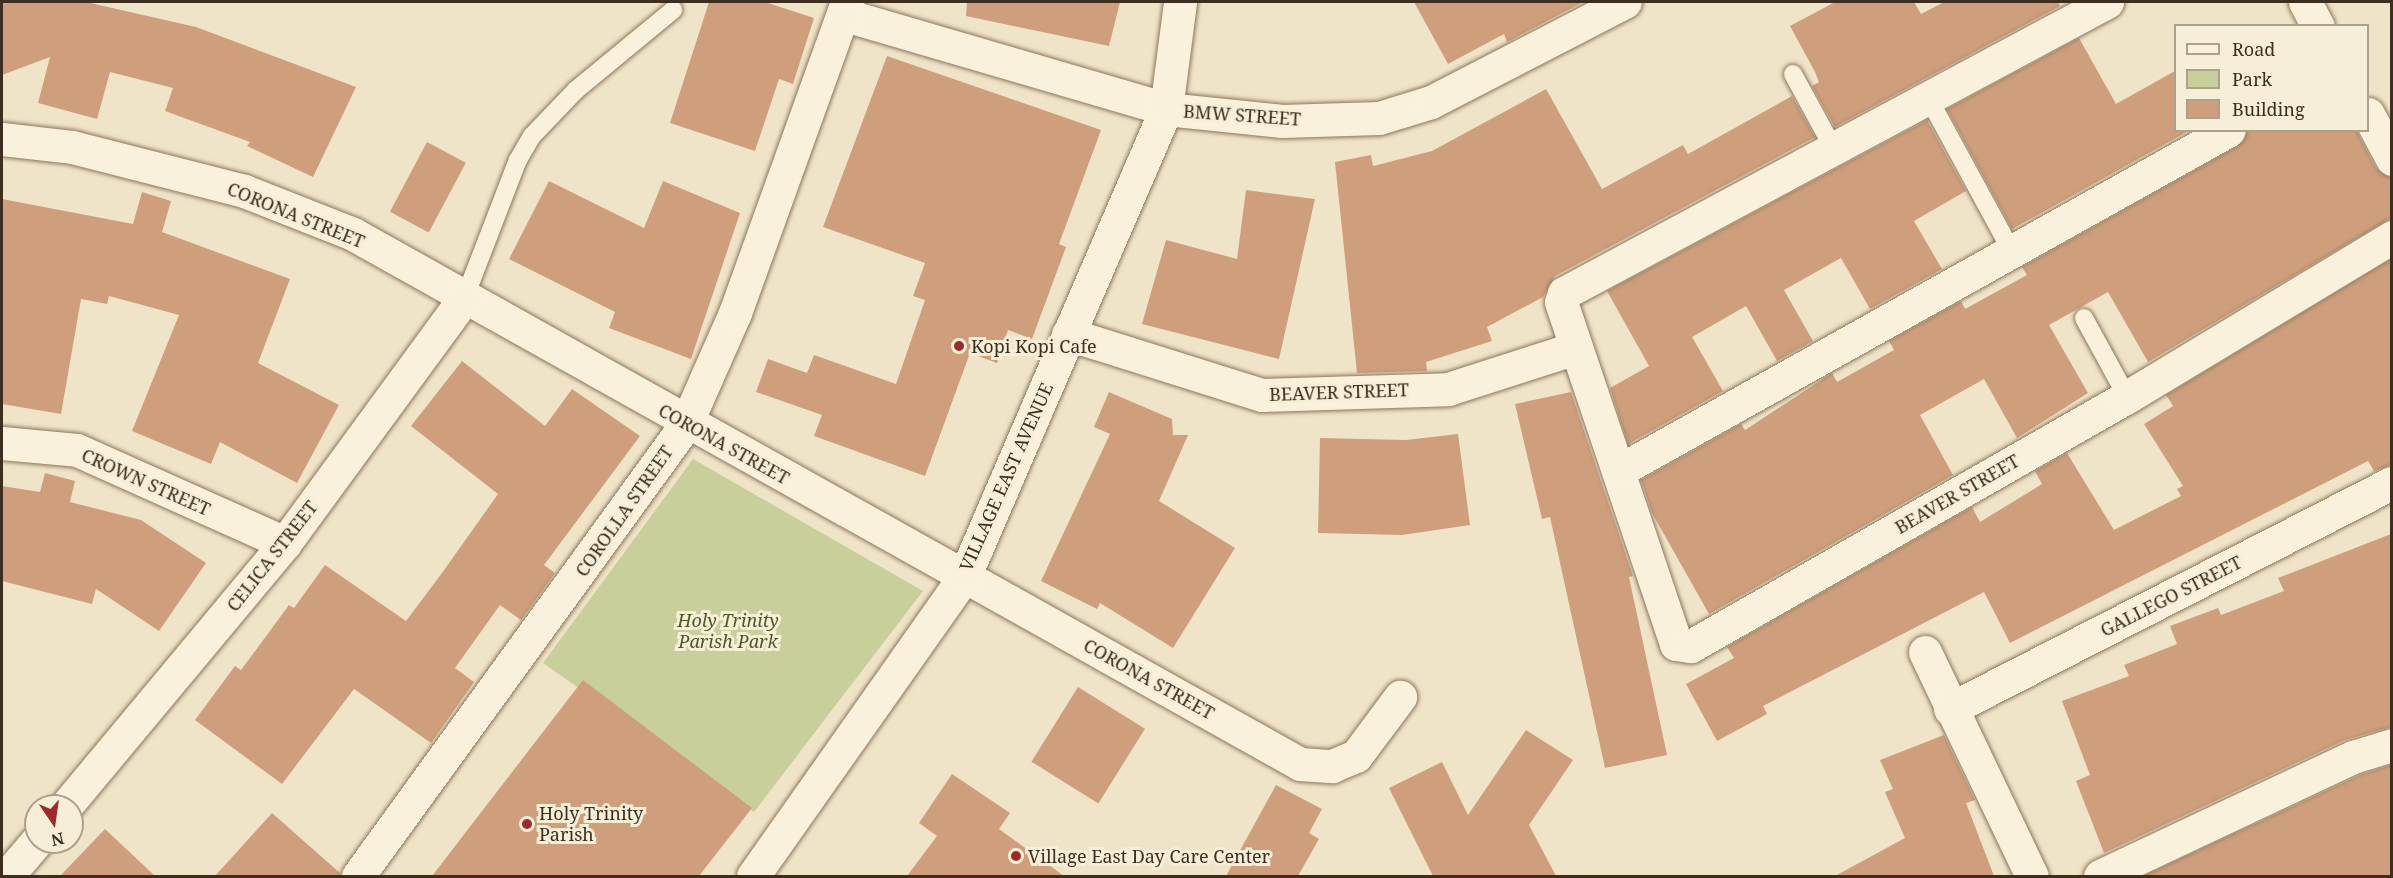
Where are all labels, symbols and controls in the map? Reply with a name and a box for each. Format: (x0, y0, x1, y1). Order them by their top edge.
legend (2174, 24, 2369, 132)
text: Road (2232, 37, 2275, 61)
text: Park (2232, 67, 2272, 91)
text: Building (2232, 97, 2305, 121)
street label: BMW STREET (1182, 100, 1302, 130)
street label: CORONA STREET (224, 178, 368, 252)
place label: Kopi Kopi Cafe (971, 335, 1097, 357)
marker: Kopi Kopi Cafe (952, 339, 966, 353)
street label: BEAVER STREET (1269, 379, 1409, 405)
street label: VILLAGE EAST AVENUE (955, 380, 1057, 574)
street label: CORONA STREET (655, 399, 793, 489)
street label: COROLLA STREET (571, 441, 677, 581)
street label: CROWN STREET (78, 444, 214, 520)
street label: BEAVER STREET (1891, 450, 2023, 538)
street label: CELICA STREET (222, 496, 322, 616)
street label: GALLEGO STREET (2097, 551, 2245, 641)
park label: Holy Trinity Parish Park (677, 610, 779, 652)
street label: CORONA STREET (1080, 634, 1218, 724)
north arrow (24, 794, 84, 854)
place label: Holy Trinity Parish (539, 803, 643, 846)
marker: Holy Trinity Parish (520, 817, 534, 831)
text: N (49, 827, 66, 852)
place label: Village East Day Care Center (1028, 845, 1270, 867)
marker: Village East Day Care Center (1009, 849, 1023, 863)

